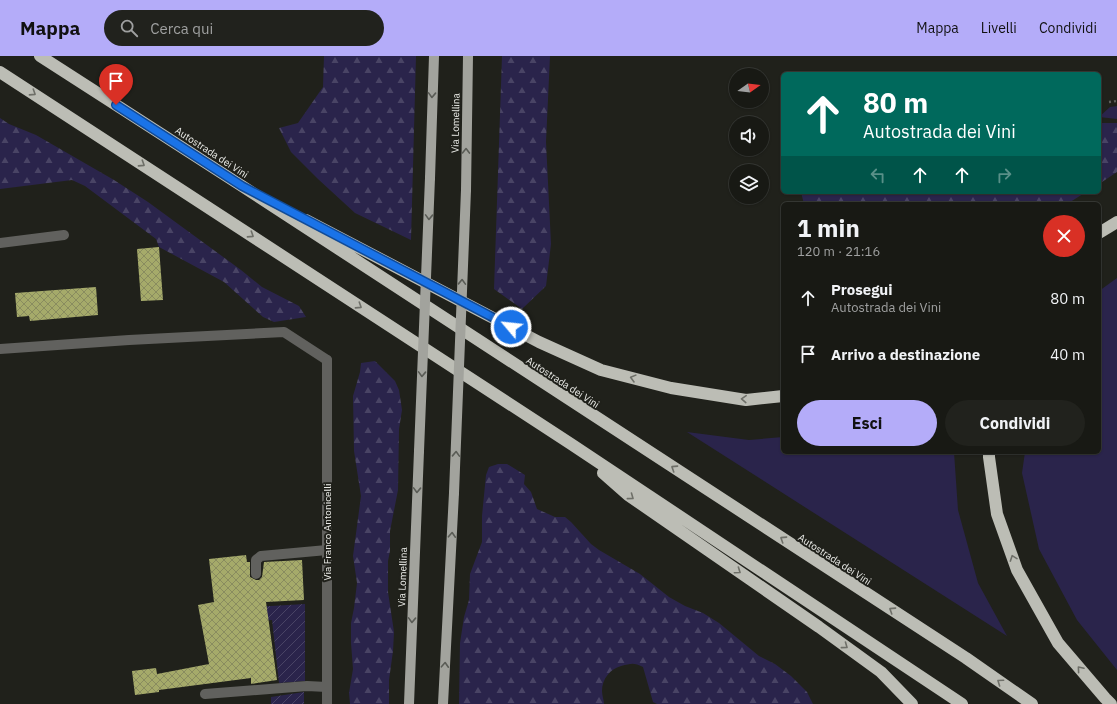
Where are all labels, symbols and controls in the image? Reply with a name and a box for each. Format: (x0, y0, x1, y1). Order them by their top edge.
search box (104, 10, 384, 46)
text: Mappa (20, 16, 80, 40)
icon: search (118, 17, 140, 39)
text: Cerca qui (150, 19, 213, 38)
text: Mappa (916, 19, 959, 37)
text: Livelli (981, 19, 1017, 37)
text: Condividi (1039, 19, 1097, 37)
pin (99, 64, 133, 105)
north arrow (729, 68, 769, 108)
map controls (729, 68, 769, 204)
icon: arrive (105, 70, 127, 92)
text: 80 m (863, 84, 928, 121)
icon: ahead (797, 88, 849, 140)
one-way arrow (29, 89, 36, 96)
one-way arrow (428, 92, 437, 98)
street label: Via Lomellina (448, 92, 463, 153)
button: sound (729, 116, 769, 156)
text: Autostrada dei Vini (863, 120, 1016, 143)
street label: Autostrada dei Vini (173, 124, 251, 181)
one-way arrow (462, 148, 470, 154)
one-way arrow (137, 160, 144, 167)
button: layers (729, 164, 769, 204)
icon: left (867, 164, 889, 186)
icon: ahead (909, 164, 931, 186)
icon: ahead (951, 164, 973, 186)
icon: right (993, 164, 1015, 186)
text: 1 min (797, 212, 860, 244)
one-way arrow (424, 214, 433, 220)
button: close (1043, 215, 1085, 257)
one-way arrow (246, 231, 253, 238)
text: 120 m · 21:16 (797, 243, 880, 260)
one-way arrow (458, 279, 467, 285)
text: Prosegui (831, 280, 893, 299)
icon: ahead (797, 287, 819, 309)
text: 80 m (1050, 289, 1085, 308)
text: Autostrada dei Vini (831, 299, 941, 316)
one-way arrow (355, 301, 362, 308)
position arrow (490, 306, 532, 348)
icon: arrive (797, 343, 819, 365)
text: Arrivo a destinazione (831, 345, 980, 364)
text: 40 m (1050, 345, 1085, 364)
street label: Autostrada dei Vini (524, 354, 602, 411)
one-way arrow (418, 371, 426, 377)
one-way arrow (630, 374, 637, 383)
one-way arrow (741, 394, 747, 403)
button: Esci (797, 400, 937, 446)
button: Condividi (945, 400, 1085, 446)
one-way arrow (452, 451, 460, 457)
one-way arrow (671, 466, 678, 473)
street label: Via Franco Antonicelli (321, 484, 334, 580)
one-way arrow (413, 487, 422, 493)
one-way arrow (627, 492, 634, 499)
street label: Autostrada dei Vini (796, 531, 874, 588)
one-way arrow (448, 532, 457, 538)
one-way arrow (780, 536, 787, 544)
street label: Via Lomellina (395, 546, 410, 607)
one-way arrow (1009, 554, 1018, 561)
one-way arrow (734, 566, 741, 573)
one-way arrow (889, 607, 896, 615)
one-way arrow (408, 617, 417, 623)
one-way arrow (841, 641, 848, 649)
one-way arrow (441, 662, 449, 668)
one-way arrow (1077, 666, 1084, 673)
one-way arrow (997, 679, 1004, 687)

